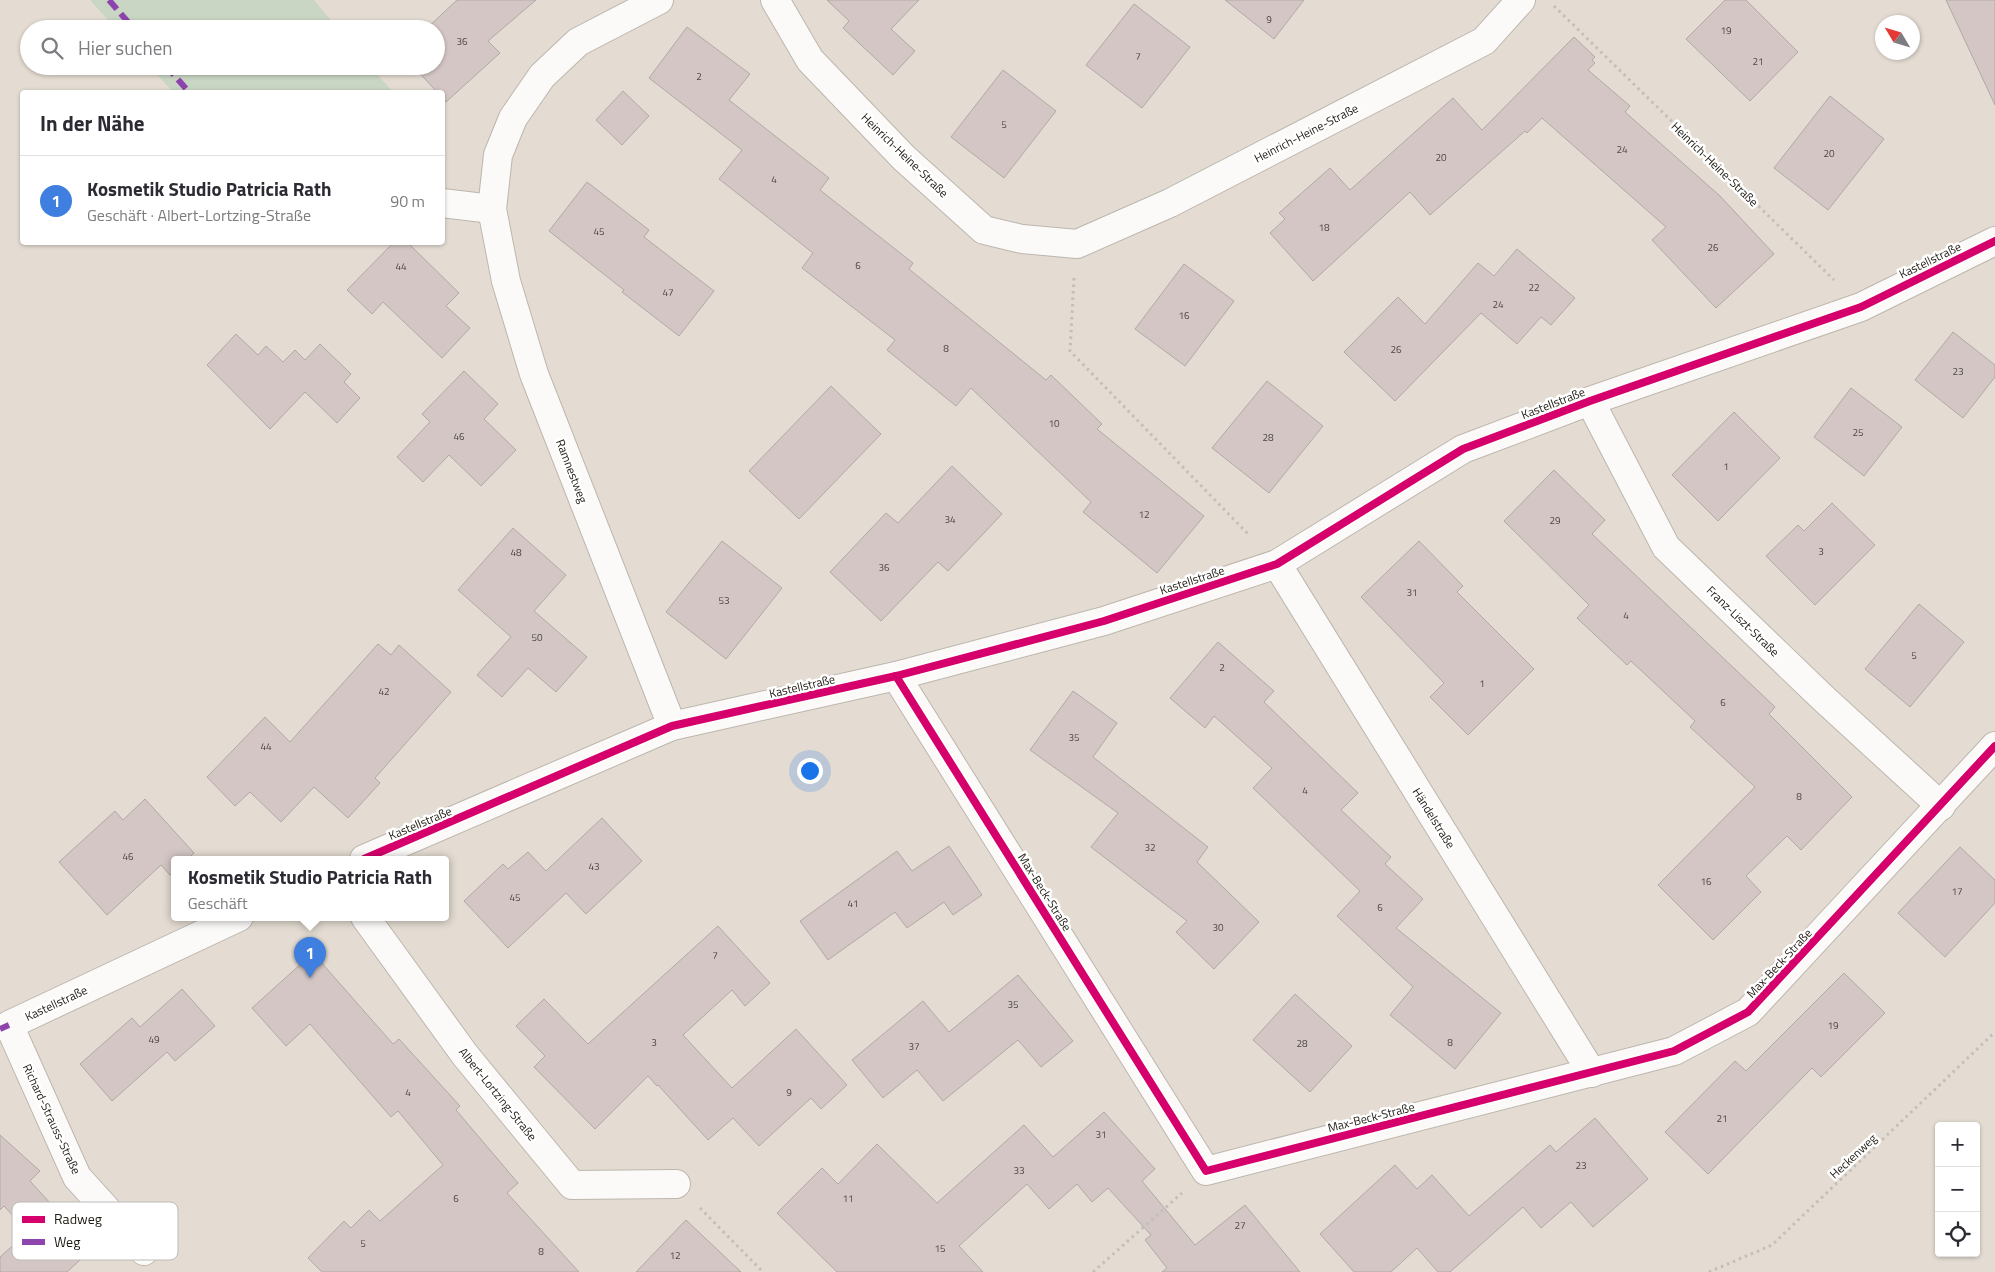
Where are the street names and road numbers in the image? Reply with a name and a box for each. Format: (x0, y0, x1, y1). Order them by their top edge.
street label: Heinrich-Heine-Straße (1251, 98, 1361, 168)
street label: Heinrich-Heine-Straße (857, 108, 953, 202)
street label: Heinrich-Heine-Straße (1667, 117, 1763, 211)
street label: Kastellstraße (1896, 237, 1964, 283)
street label: Kastellstraße (1518, 382, 1588, 424)
street label: Ramnestweg (551, 436, 593, 506)
street label: Kastellstraße (1157, 561, 1227, 599)
street label: Franz-Liszt-Straße (1702, 581, 1784, 661)
street label: Kastellstraße (767, 669, 837, 703)
street label: Händelstraße (1408, 784, 1460, 852)
street label: Kastellstraße (385, 801, 455, 845)
street label: Max-Beck-Straße (1013, 849, 1077, 935)
street label: Max-Beck-Straße (1742, 924, 1816, 1002)
street label: Kastellstraße (22, 980, 90, 1026)
street label: Albert-Lortzing-Straße (454, 1043, 542, 1145)
street label: Richard-Strauss-Straße (18, 1061, 86, 1177)
street label: Max-Beck-Straße (1326, 1097, 1416, 1137)
street label: Heckenweg (1825, 1129, 1881, 1183)

